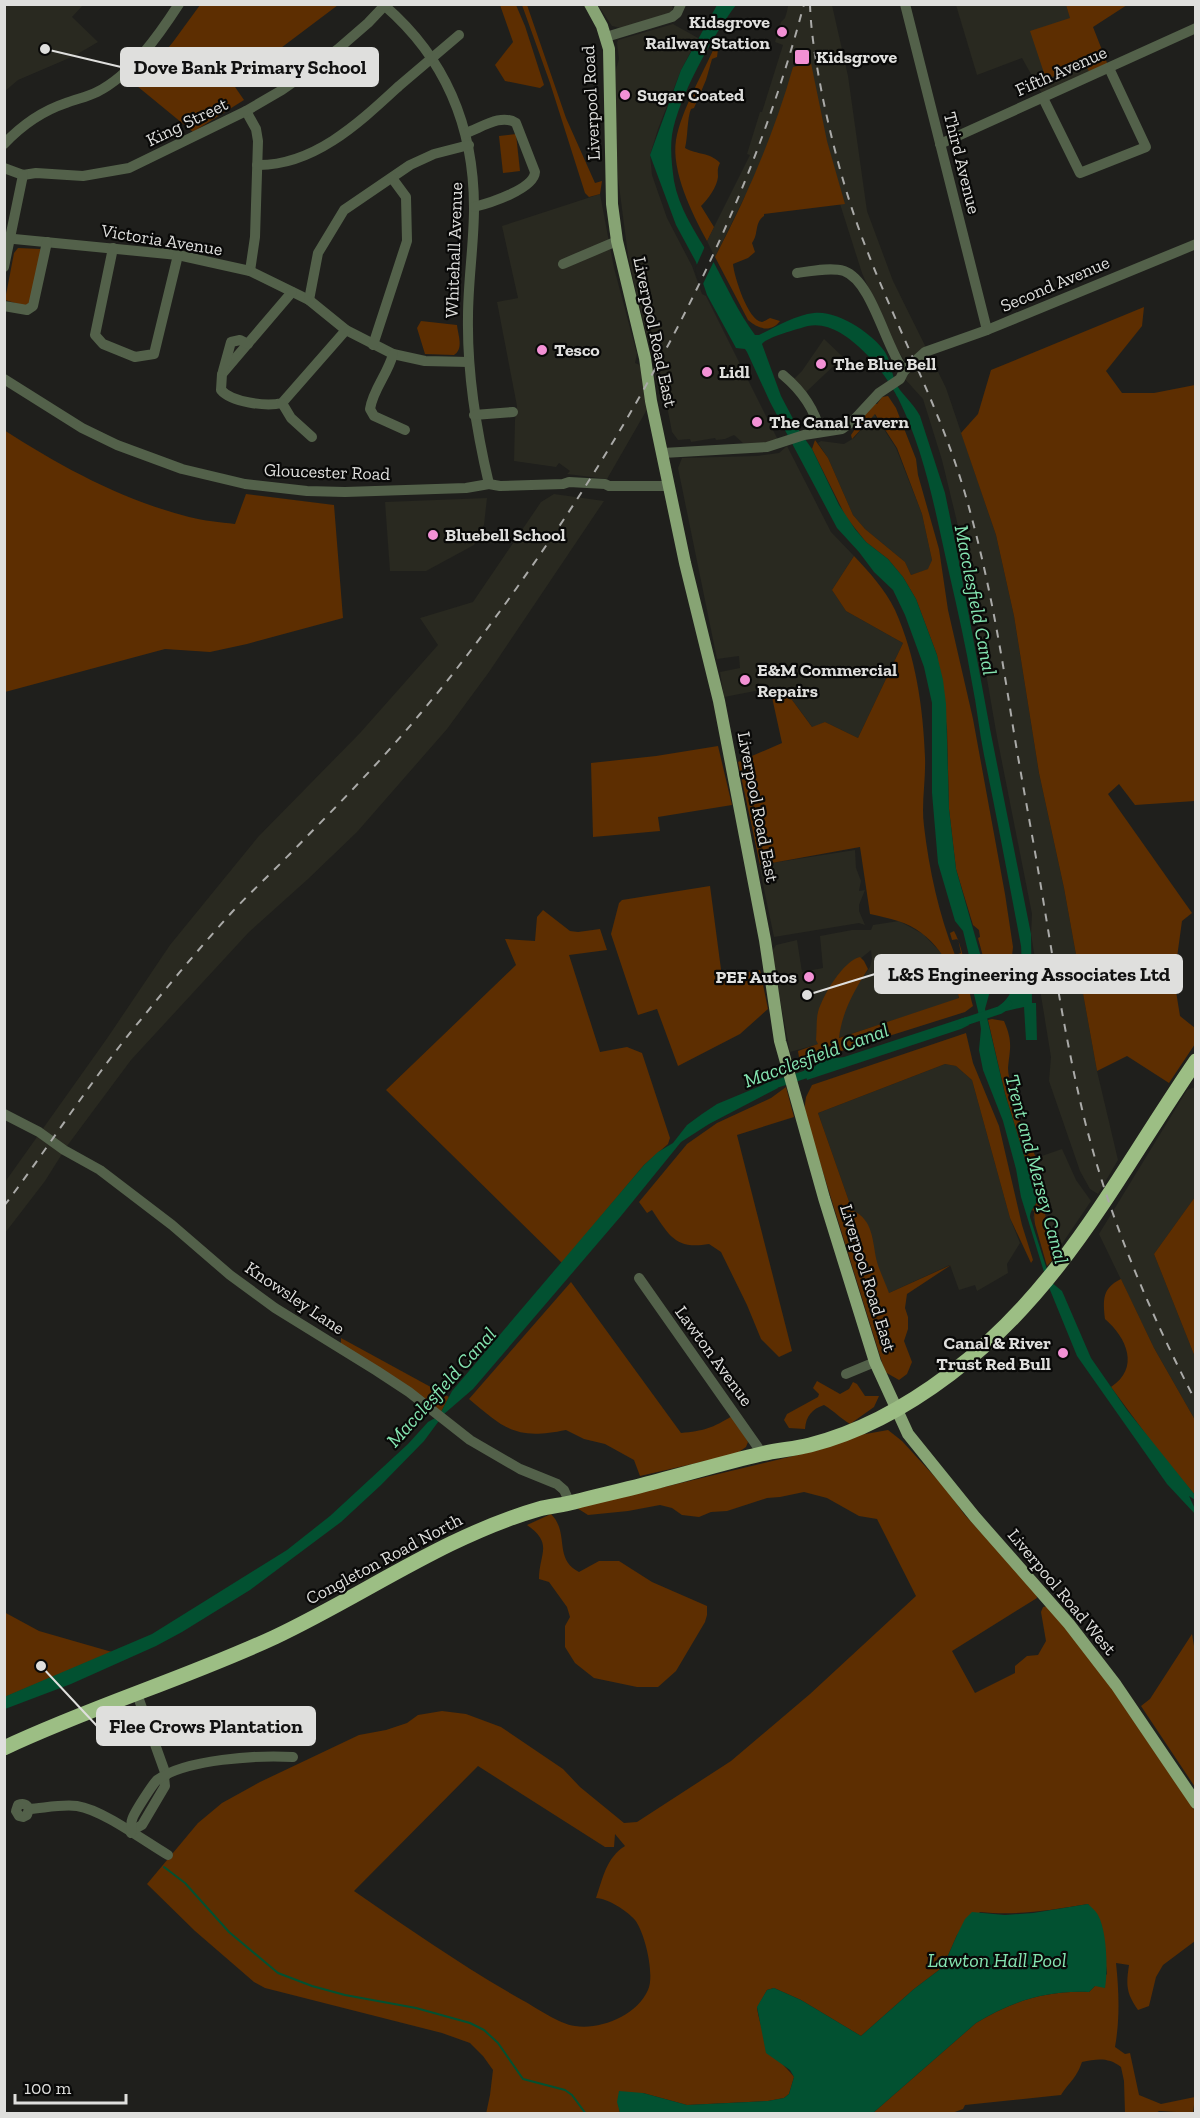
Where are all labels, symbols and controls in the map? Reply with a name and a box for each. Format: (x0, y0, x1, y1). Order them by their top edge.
place label: Kidsgrove Railway Station (645, 11, 770, 54)
marker: Kidsgrove Railway Station (775, 25, 789, 39)
street label: Fifth Avenue (1012, 41, 1110, 101)
street label: Liverpool Road (577, 45, 605, 161)
place label: Kidsgrove (816, 46, 898, 68)
callout: Dove Bank Primary School (121, 48, 378, 86)
marker: Kidsgrove (793, 48, 811, 66)
text: Dove Bank Primary School (134, 55, 367, 79)
place label: Sugar Coated (637, 84, 745, 106)
marker: Sugar Coated (618, 88, 632, 102)
street label: King Street (142, 93, 232, 151)
street label: Third Avenue (939, 110, 985, 216)
street label: Whitehall Avenue (441, 182, 467, 318)
street label: Victoria Avenue (99, 219, 224, 260)
street label: Second Avenue (997, 251, 1113, 317)
street label: Liverpool Road East (628, 255, 682, 410)
place label: Tesco (554, 339, 600, 361)
marker: Tesco (535, 343, 549, 357)
place label: The Blue Bell (833, 353, 936, 375)
marker: The Blue Bell (814, 357, 828, 371)
place label: Lidl (719, 361, 750, 383)
marker: Lidl (700, 365, 714, 379)
place label: The Canal Tavern (769, 411, 909, 433)
marker: The Canal Tavern (750, 415, 764, 429)
street label: Gloucester Road (263, 459, 391, 485)
water label: Macclesfield Canal (950, 523, 1002, 677)
place label: Bluebell School (445, 524, 566, 546)
marker: Bluebell School (426, 528, 440, 542)
place label: E&M Commercial Repairs (757, 659, 897, 702)
marker: E&M Commercial Repairs (738, 673, 752, 687)
street label: Liverpool Road East (733, 730, 783, 885)
callout: L&S Engineering Associates Ltd (875, 955, 1182, 993)
text: L&S Engineering Associates Ltd (888, 962, 1171, 986)
place label: PEF Autos (715, 966, 797, 988)
marker: PEF Autos (802, 970, 816, 984)
water label: Macclesfield Canal (740, 1018, 892, 1092)
water label: Trent and Mersey Canal (1000, 1072, 1074, 1266)
street label: Liverpool Road East (835, 1201, 901, 1355)
street label: Knowsley Lane (241, 1257, 349, 1339)
street label: Lawton Avenue (670, 1301, 758, 1411)
water label: Macclesfield Canal (381, 1322, 501, 1452)
place label: Canal & River Trust Red Bull (936, 1332, 1051, 1375)
marker: Canal & River Trust Red Bull (1056, 1346, 1070, 1360)
street label: Congleton Road North (302, 1508, 466, 1610)
street label: Liverpool Road West (1003, 1524, 1121, 1660)
callout: Flee Crows Plantation (97, 1707, 315, 1745)
text: Flee Crows Plantation (109, 1714, 303, 1738)
water label: Lawton Hall Pool (927, 1948, 1067, 1972)
scale bar (15, 2067, 126, 2105)
text: 100 m (24, 2077, 72, 2099)

